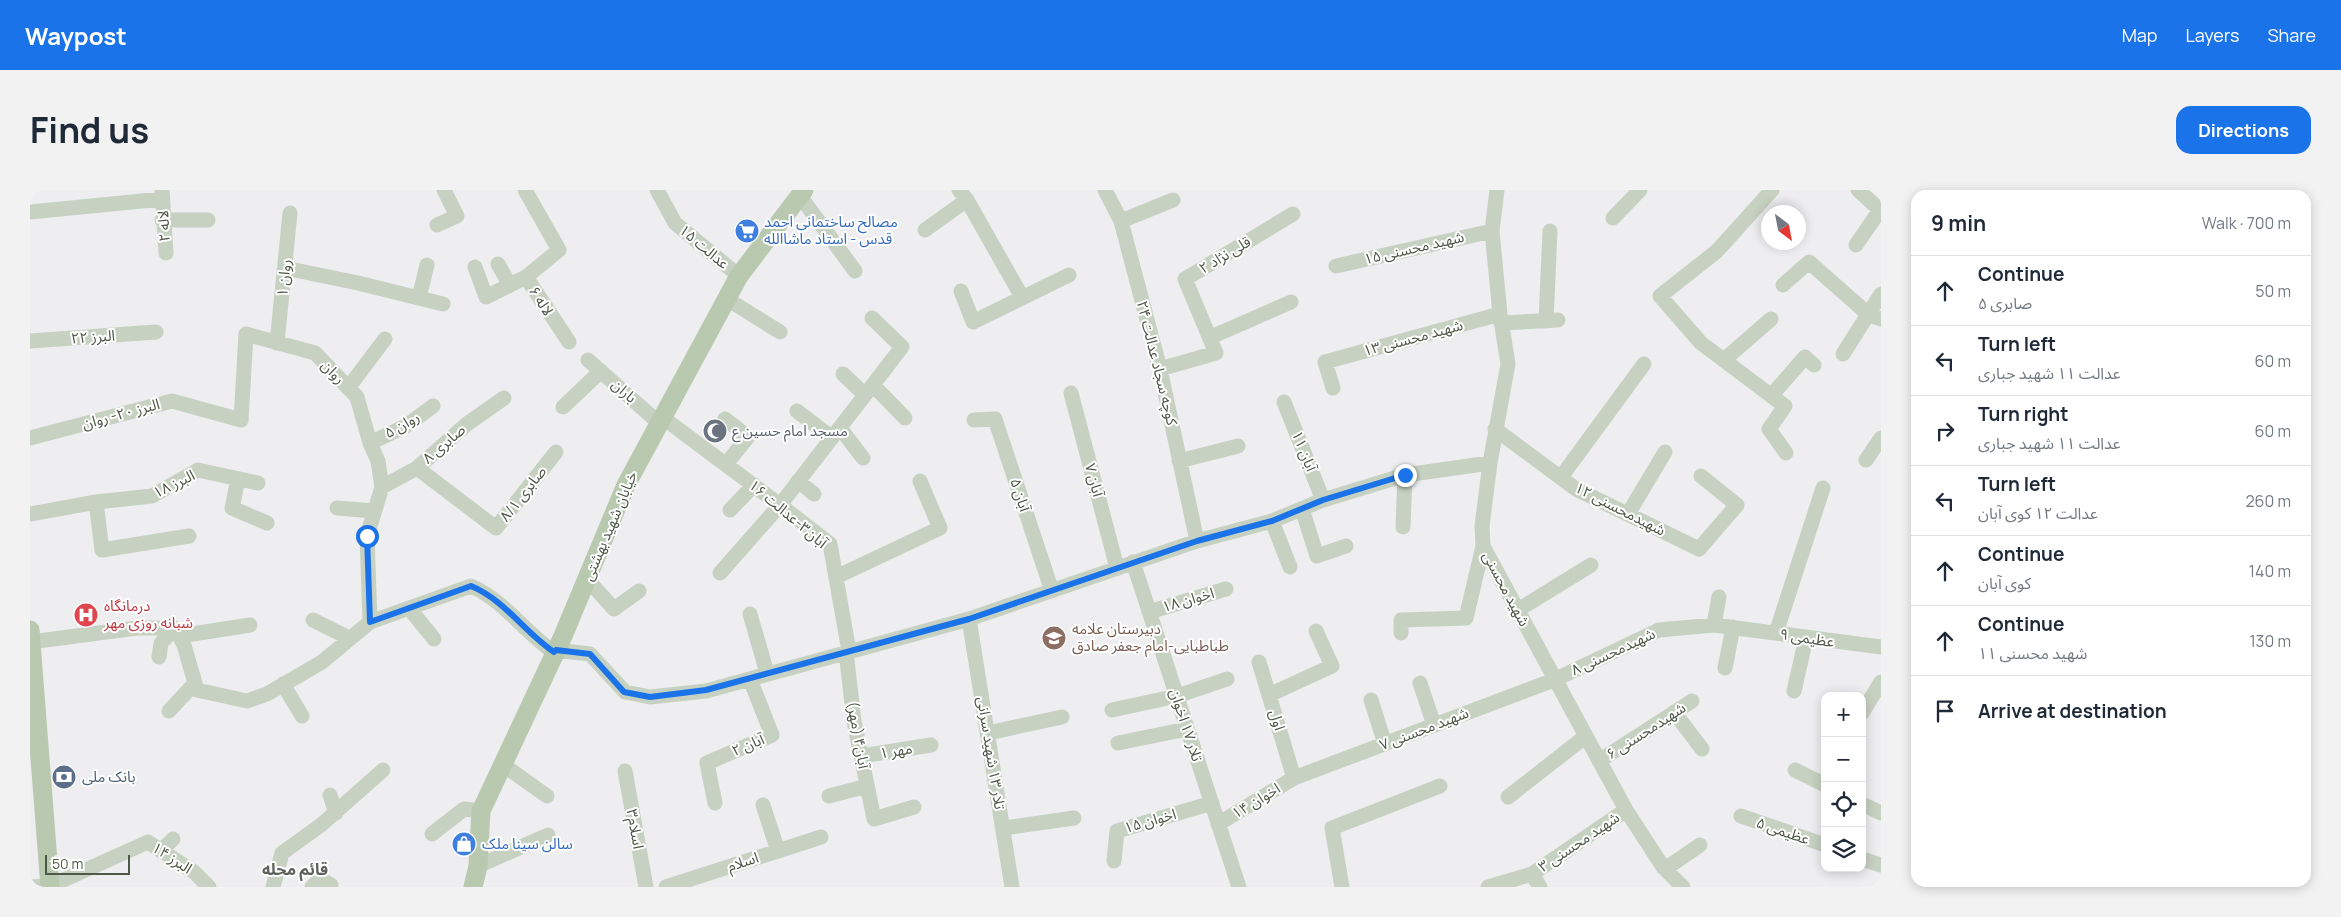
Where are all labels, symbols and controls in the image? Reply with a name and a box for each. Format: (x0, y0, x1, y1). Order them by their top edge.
text: Waypost (25, 19, 127, 52)
text: Map (2122, 23, 2157, 47)
text: Layers (2185, 23, 2239, 47)
text: Share (2267, 23, 2316, 47)
text: Find us (30, 106, 149, 154)
button: Directions (2176, 106, 2311, 154)
north arrow (1761, 205, 1806, 250)
text: 9 min (1931, 209, 1986, 237)
street label: لاله ۲ (152, 210, 175, 242)
place label: مصالح ساختمانی احمد قدس - استاد ماشاالله (764, 211, 898, 249)
text: Walk · 700 m (2202, 212, 2291, 234)
supermarket icon: مصالح ساختمانی احمد قدس - استاد ماشاالله (734, 218, 760, 244)
street label: عدالت ۱۵ (675, 219, 734, 274)
street label: شهید محسنی ۱۵ (1362, 226, 1466, 269)
street label: قلی نژاد ۲ (1195, 231, 1255, 278)
street label: روان ۱ (271, 258, 296, 298)
text: Continue (1978, 261, 2064, 287)
icon: ahead (1931, 277, 1959, 305)
text: 50 m (2255, 280, 2291, 302)
street label: لاله ۶ (524, 282, 559, 320)
text: صابری ۵ (1978, 292, 2032, 314)
street label: کوچه سجاد عدالت ۲۴ (1132, 298, 1183, 428)
street label: شهید محسنی ۱۳ (1361, 314, 1465, 361)
street label: البرز ۲۲ (70, 324, 116, 349)
text: Turn left (1978, 331, 2056, 357)
icon: left (1931, 347, 1959, 375)
text: 60 m (2255, 350, 2291, 372)
street label: روان (317, 355, 350, 388)
text: عدالت ۱۱ شهید جباری (1978, 362, 2121, 384)
street label: باران (607, 374, 642, 408)
street label: البرز ۲۰- روان (80, 393, 162, 434)
text: Turn right (1978, 401, 2068, 427)
street label: روان ۵ (380, 406, 423, 443)
icon: right (1931, 417, 1959, 445)
mosque icon: مسجد امام حسین ع (702, 418, 728, 444)
street label: صابری ۸ (418, 419, 470, 468)
place label: مسجد امام حسین ع (732, 420, 848, 443)
text: 60 m (2255, 420, 2291, 442)
street label: آبان ۱۱ (1287, 427, 1322, 475)
text: عدالت ۱۱ شهید جباری (1978, 432, 2121, 454)
street label: آبان ۷ (1080, 461, 1109, 500)
street label: صابری ۸/۱ (494, 462, 551, 526)
street label: البرز ۱۸ (149, 464, 198, 503)
route end (1394, 464, 1417, 487)
street label: خیابان شهید بهشتی (577, 468, 642, 584)
text: Turn left (1978, 471, 2056, 497)
street label: آبان۳-عدالت ۱۶ (745, 475, 833, 553)
street label: آبان ۵ (1005, 476, 1036, 515)
street label: شهیدمحسنی ۱۲ (1571, 477, 1670, 541)
icon: left (1931, 487, 1959, 515)
text: 260 m (2245, 490, 2291, 512)
text: عدالت ۱۲ کوی آبان (1978, 502, 2098, 524)
route start (356, 525, 379, 548)
text: Continue (1978, 541, 2064, 567)
street label: شهید محسنی (1478, 547, 1535, 630)
icon: ahead (1931, 557, 1959, 585)
text: 140 m (2249, 560, 2291, 582)
text: کوی آبان (1978, 572, 2031, 594)
street label: اخوان ۱۸ (1159, 582, 1216, 617)
place label: درمانگاه شبانه روزی مهر (103, 595, 193, 633)
hospital icon: درمانگاه شبانه روزی مهر (73, 602, 99, 628)
text: Continue (1978, 611, 2064, 637)
place label: دبیرستان علامه طباطبایی-امام جعفر صادق (1072, 618, 1229, 657)
street label: شهیدمحسنی ۸ (1567, 623, 1659, 680)
street label: عظیمی ۹ (1778, 623, 1836, 652)
school or university icon: دبیرستان علامه طباطبایی-امام جعفر صادق (1041, 625, 1067, 651)
icon: ahead (1931, 627, 1959, 655)
text: 130 m (2249, 630, 2291, 652)
text: شهید محسنی ۱۱ (1978, 642, 2087, 664)
street label: تلار ۱۷ اخوان (1165, 686, 1208, 764)
map controls (1821, 692, 1866, 872)
button: + (1821, 692, 1866, 737)
street label: تلار ۱۳ شهید سرانی (972, 695, 1011, 811)
street label: شهیدمحسنی ۶ (1602, 697, 1690, 764)
icon: arrive (1931, 697, 1959, 725)
text: Arrive at destination (1978, 698, 2167, 724)
street label: آبان۴ (مهر) (842, 700, 875, 771)
street label: شهید محسنی ۷ (1376, 702, 1472, 755)
street label: اول (1264, 707, 1291, 733)
street label: آبان ۲ (728, 728, 768, 761)
button: − (1821, 737, 1866, 782)
street label: مهر ۱ (878, 738, 914, 763)
bank icon: بانک ملی (51, 764, 77, 790)
place label: بانک ملی (82, 766, 135, 787)
street label: اخوان ۱۴ (1227, 778, 1284, 823)
button: locate (1821, 782, 1866, 827)
street label: اخوان ۱۵ (1121, 803, 1178, 838)
street label: شهید محسنی ۳ (1534, 806, 1624, 877)
street label: اسلام۳ (621, 807, 649, 851)
street label: عظیمی ۵ (1754, 812, 1813, 850)
button: layers (1821, 827, 1866, 872)
shop icon: سالن سینا ملک (451, 831, 477, 857)
place label: سالن سینا ملک (482, 833, 573, 854)
street label: البرز ۱۴ (148, 837, 197, 878)
street label: اسلام (725, 847, 761, 877)
scale bar (45, 852, 130, 875)
text: 50 m (52, 854, 83, 873)
district label: قائم محله (262, 858, 328, 882)

